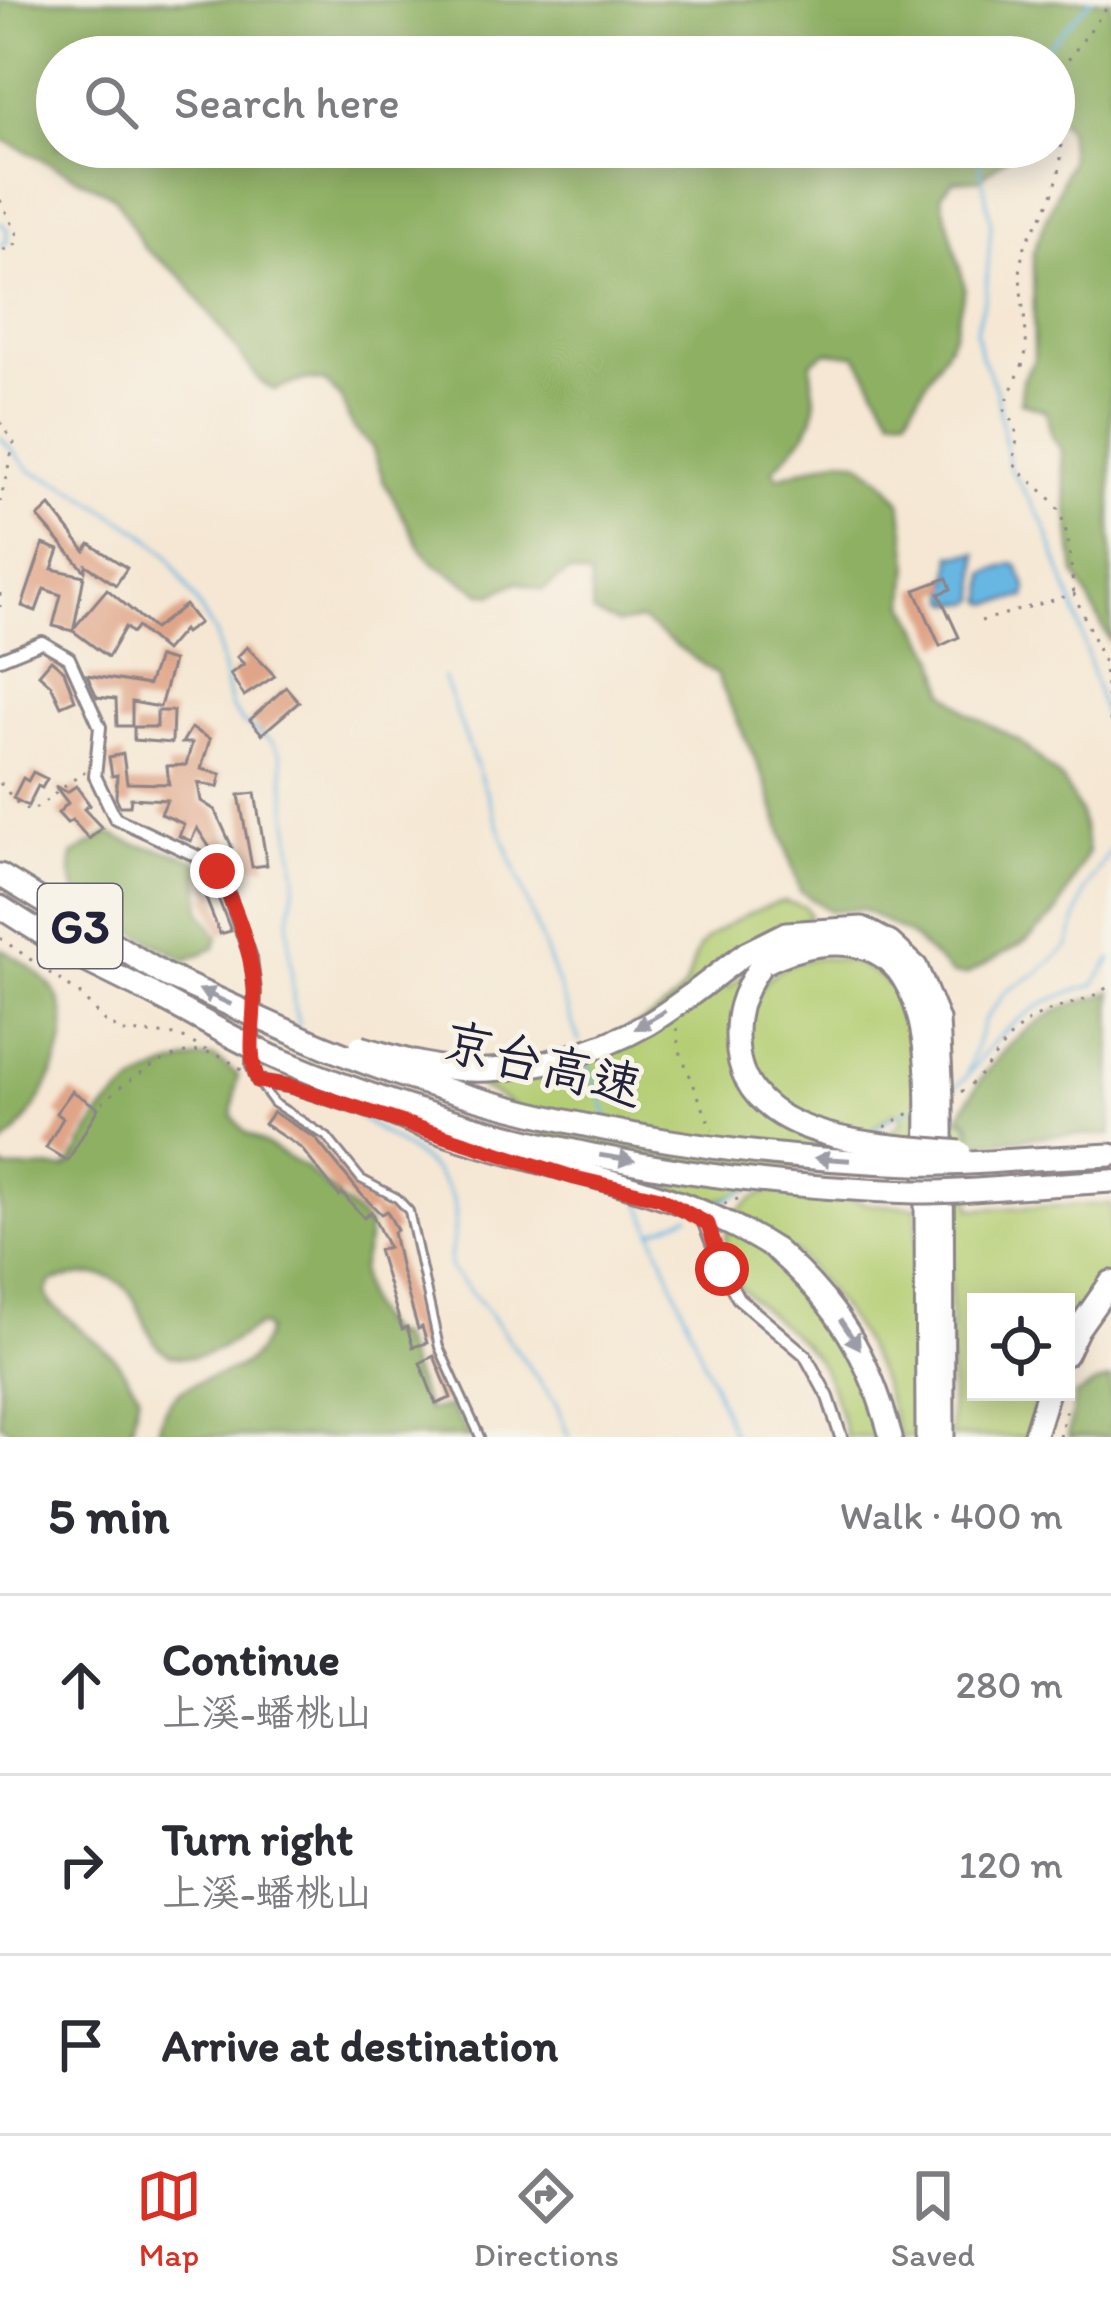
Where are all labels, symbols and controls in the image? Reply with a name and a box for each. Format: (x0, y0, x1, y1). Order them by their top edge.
search box (36, 36, 1075, 168)
icon: search (78, 69, 144, 135)
text: Search here (174, 75, 400, 129)
route end (190, 844, 244, 898)
road number: G3 (38, 884, 122, 968)
one-way arrow (197, 987, 232, 1007)
one-way arrow (634, 1008, 667, 1030)
street label: 京台高速 (437, 1010, 649, 1118)
one-way arrow (599, 1149, 637, 1168)
one-way arrow (813, 1150, 850, 1169)
route start (695, 1242, 749, 1296)
map controls (967, 1293, 1075, 1401)
button: locate (967, 1293, 1075, 1401)
one-way arrow (838, 1317, 861, 1350)
text: 5 min (48, 1485, 169, 1546)
text: Walk · 400 m (840, 1492, 1063, 1539)
text: Continue (162, 1632, 340, 1686)
icon: ahead (48, 1652, 114, 1718)
text: 280 m (956, 1661, 1063, 1708)
text: 上溪-蟠桃山 (162, 1689, 373, 1736)
text: Turn right (162, 1812, 353, 1866)
icon: right (48, 1832, 114, 1898)
text: 120 m (959, 1841, 1063, 1888)
text: 上溪-蟠桃山 (162, 1869, 373, 1916)
icon: arrive (48, 2012, 114, 2078)
text: Arrive at destination (162, 2018, 558, 2072)
tab: Map (136, 2163, 202, 2274)
tab: Directions (474, 2163, 619, 2274)
tab: Saved (891, 2163, 975, 2274)

